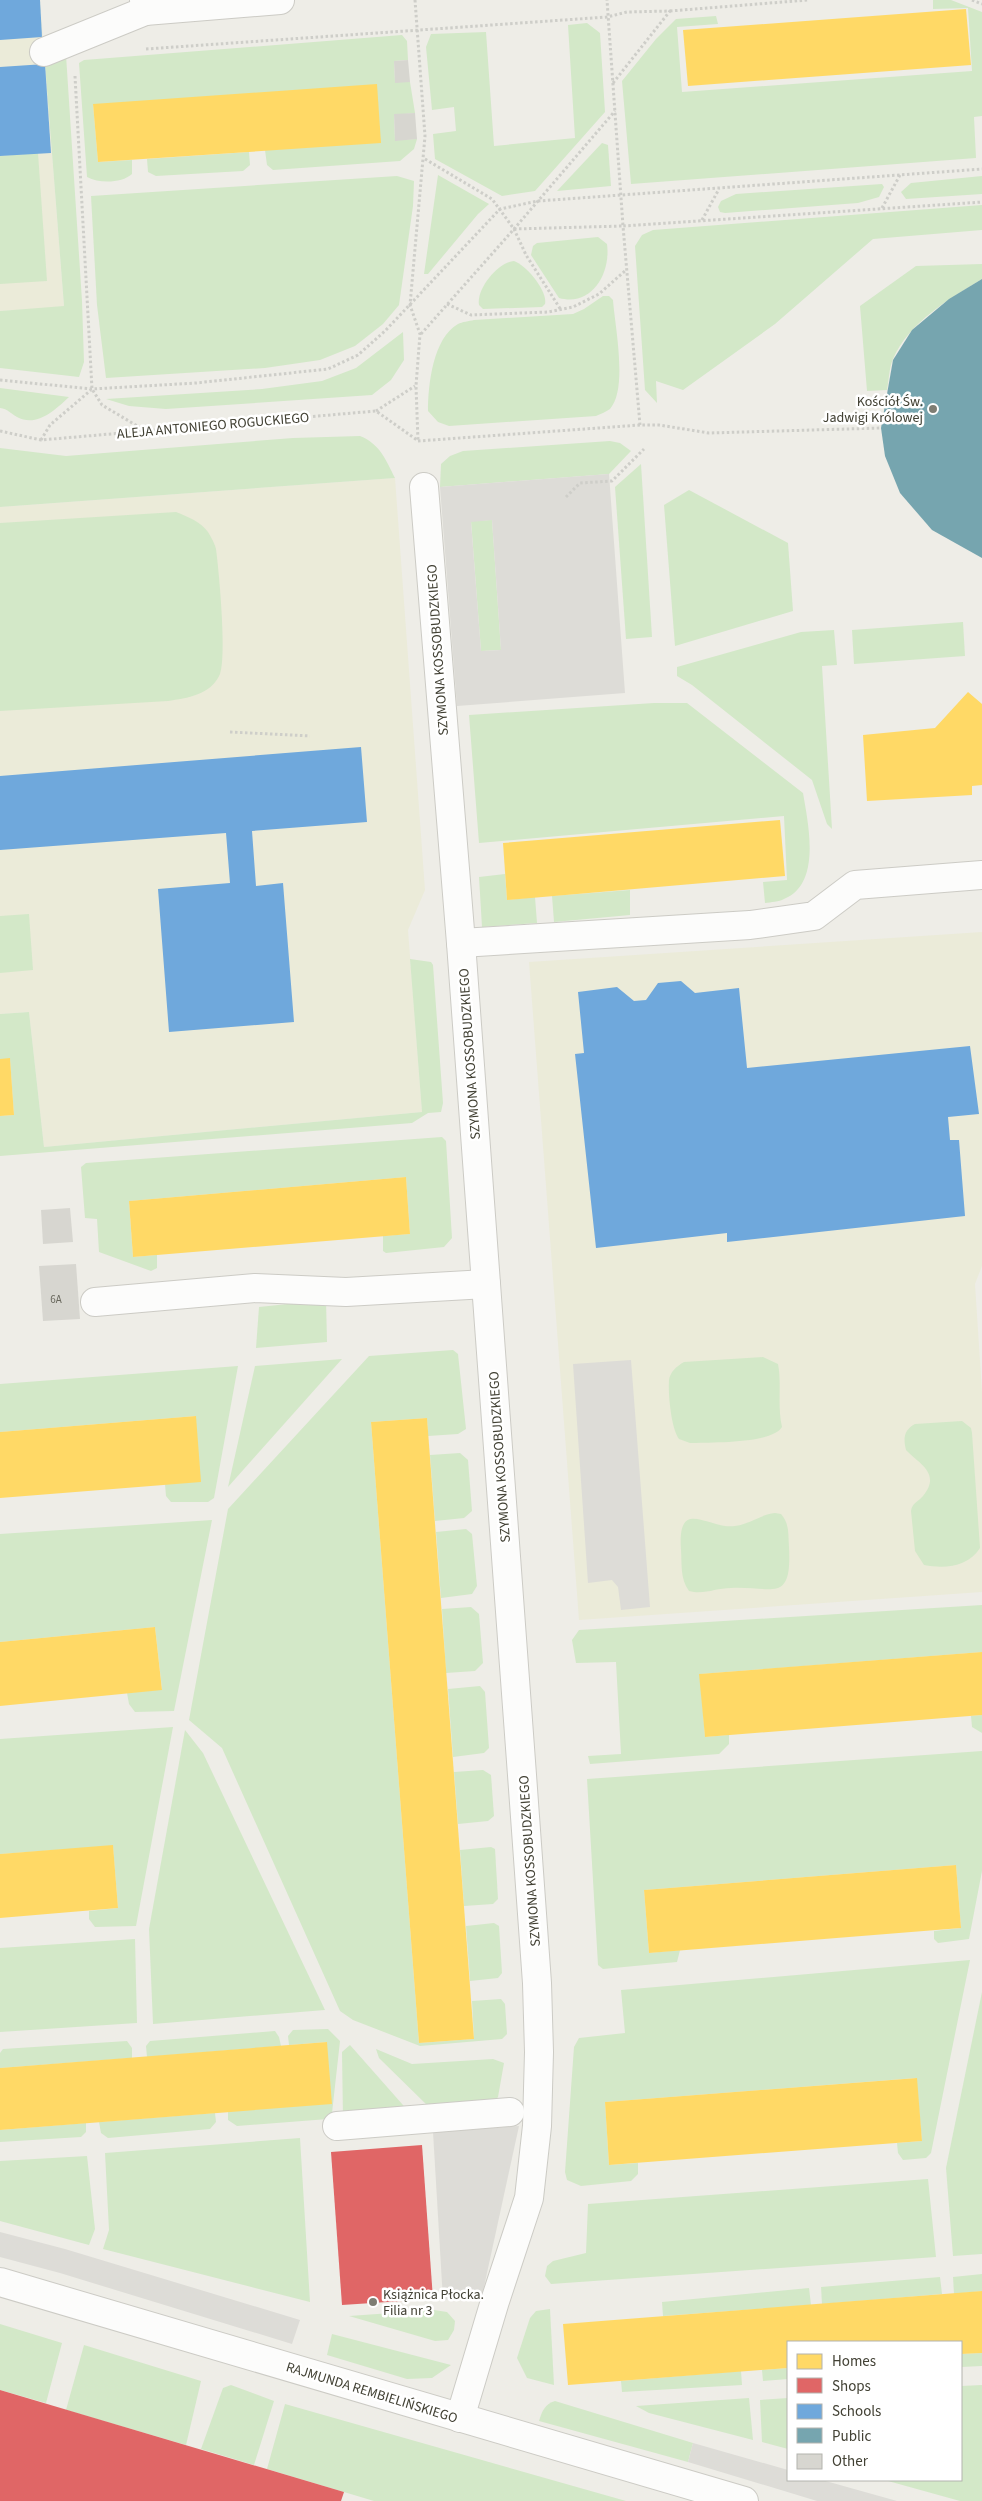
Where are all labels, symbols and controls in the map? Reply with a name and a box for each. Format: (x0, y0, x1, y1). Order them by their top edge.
place label: Kościół Św. Jadwigi Królowej (823, 392, 923, 428)
marker: Kościół Św. Jadwigi Królowej (927, 403, 939, 415)
street label: ALEJA ANTONIEGO ROGUCKIEGO (116, 408, 310, 444)
street label: SZYMONA KOSSOBUDZKIEGO (422, 564, 454, 736)
street label: SZYMONA KOSSOBUDZKIEGO (454, 968, 486, 1140)
house number: 6A (50, 1292, 62, 1307)
street label: SZYMONA KOSSOBUDZKIEGO (484, 1371, 516, 1543)
street label: SZYMONA KOSSOBUDZKIEGO (514, 1775, 546, 1947)
place label: Książnica Płocka. Filia nr 3 (383, 2285, 484, 2321)
marker: Książnica Płocka. Filia nr 3 (367, 2296, 379, 2308)
legend (787, 2341, 962, 2481)
text: Homes (832, 2351, 876, 2372)
street label: RAJMUNDA REMBIELIŃSKIEGO (284, 2357, 460, 2429)
text: Shops (832, 2376, 871, 2397)
text: Schools (832, 2401, 881, 2422)
text: Public (832, 2426, 871, 2447)
text: Other (832, 2451, 869, 2472)

